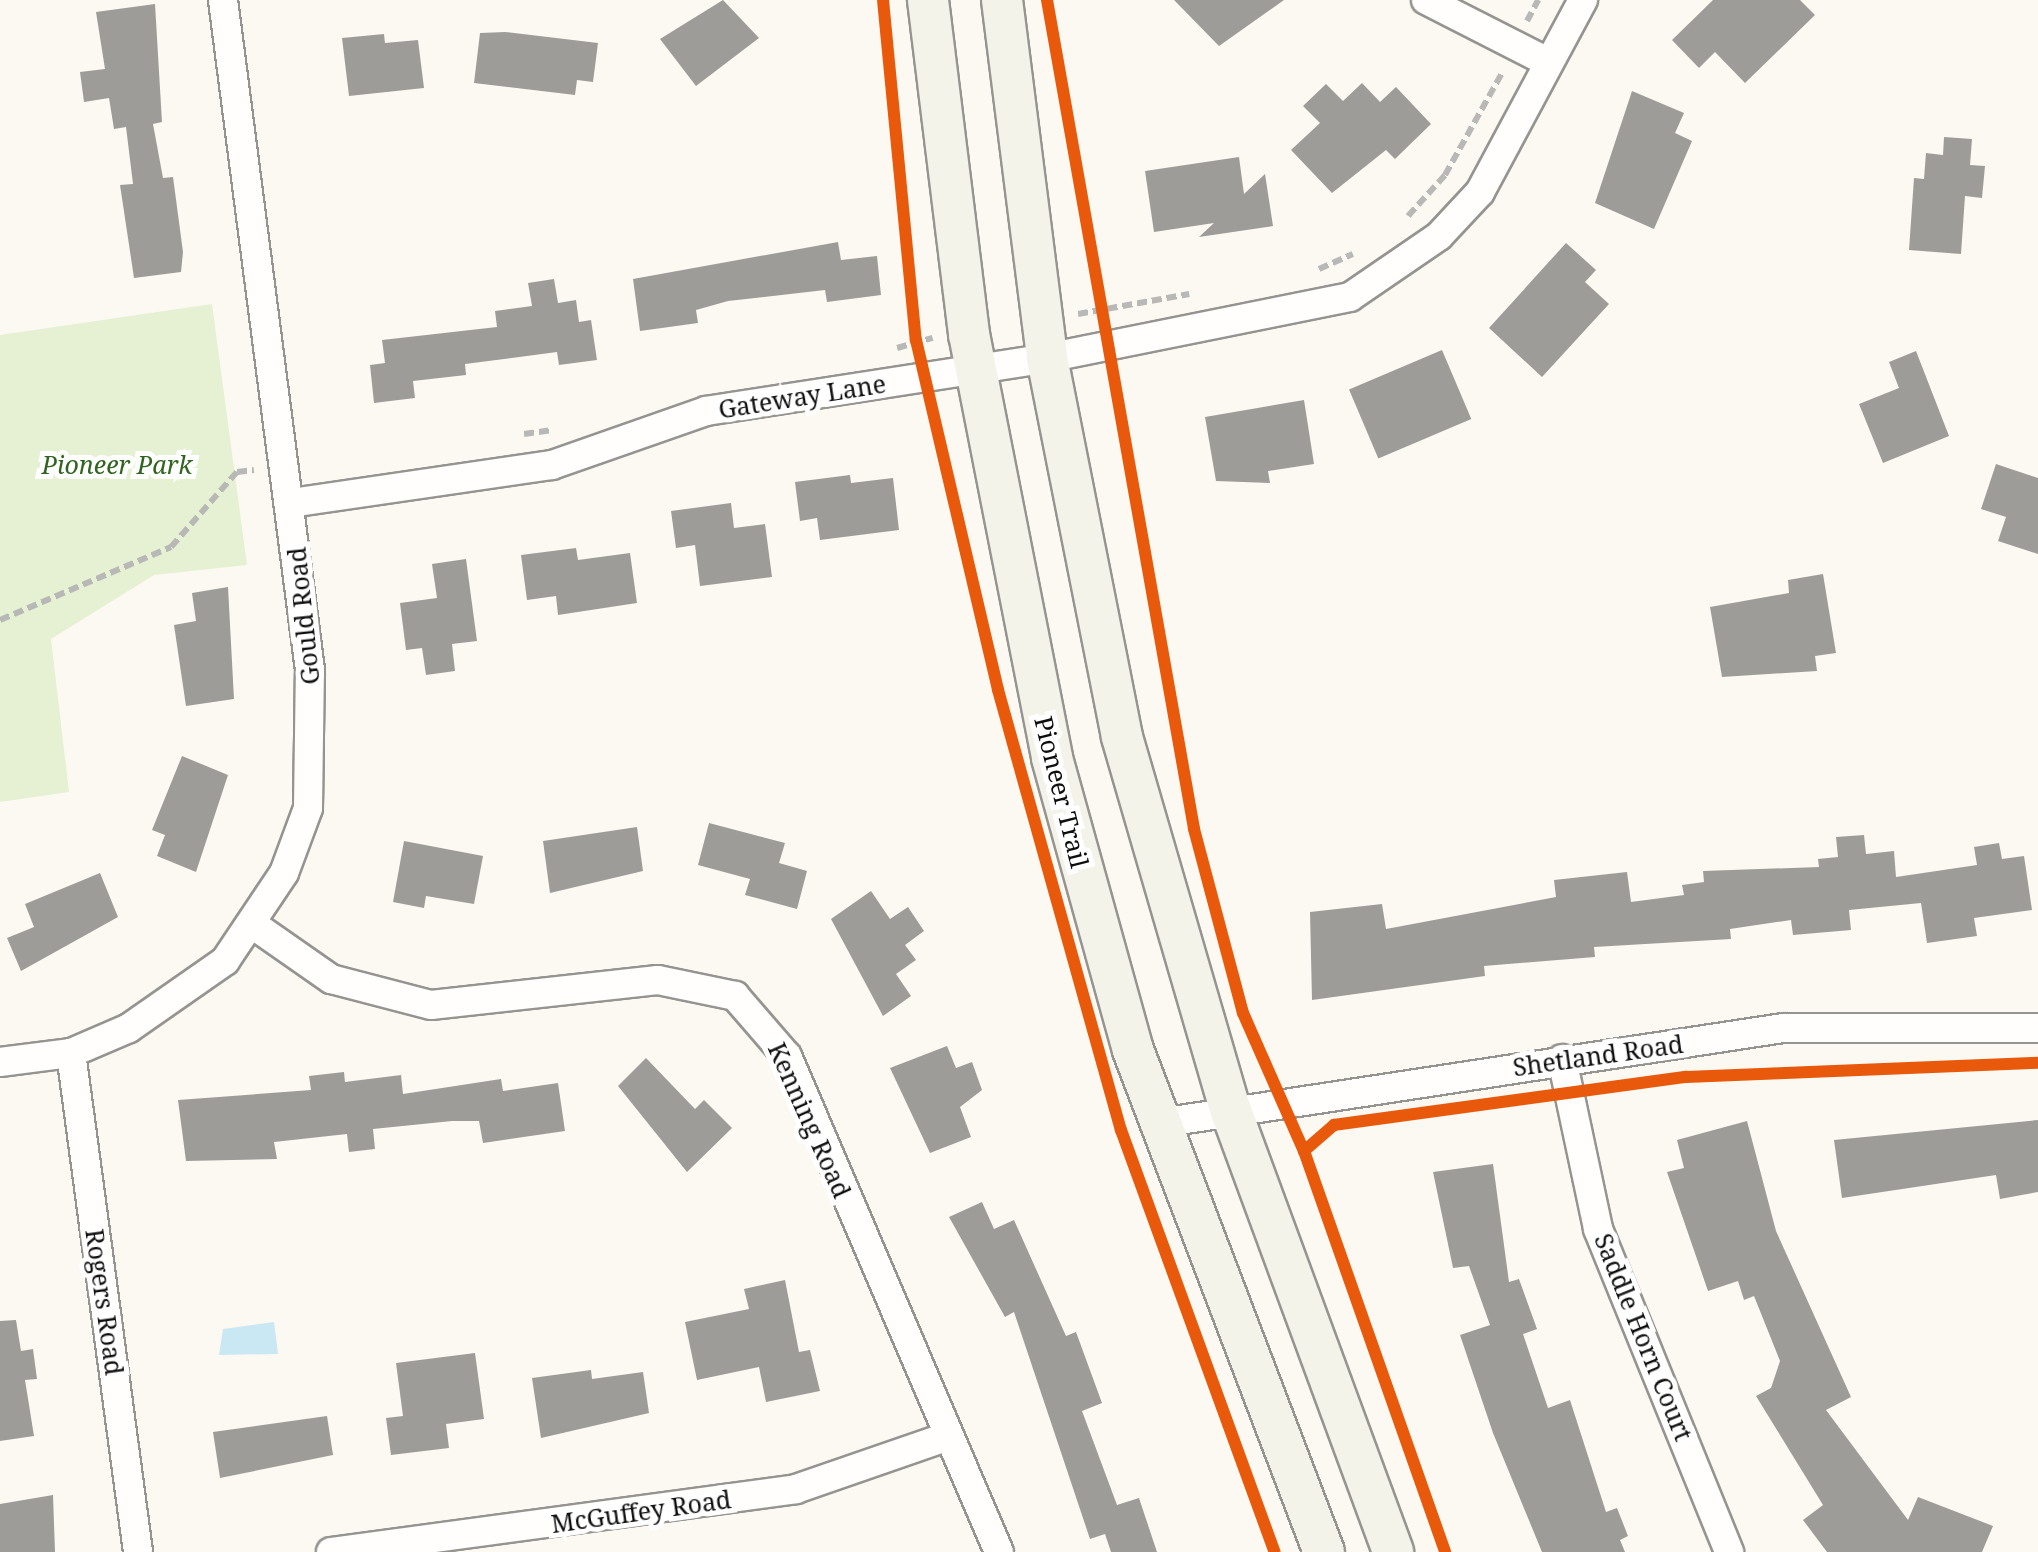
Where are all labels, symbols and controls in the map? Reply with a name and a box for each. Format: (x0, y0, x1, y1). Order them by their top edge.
street label: Gateway Lane (716, 368, 888, 424)
park label: Pioneer Park (41, 449, 193, 479)
street label: Gould Road (281, 546, 325, 686)
street label: Pioneer Trail (1029, 713, 1095, 871)
street label: Shetland Road (1511, 1028, 1685, 1082)
street label: Kenning Road (762, 1038, 858, 1202)
street label: Rogers Road (80, 1227, 130, 1377)
street label: Saddle Horn Court (1589, 1229, 1699, 1445)
street label: McGuffey Road (549, 1484, 733, 1538)

